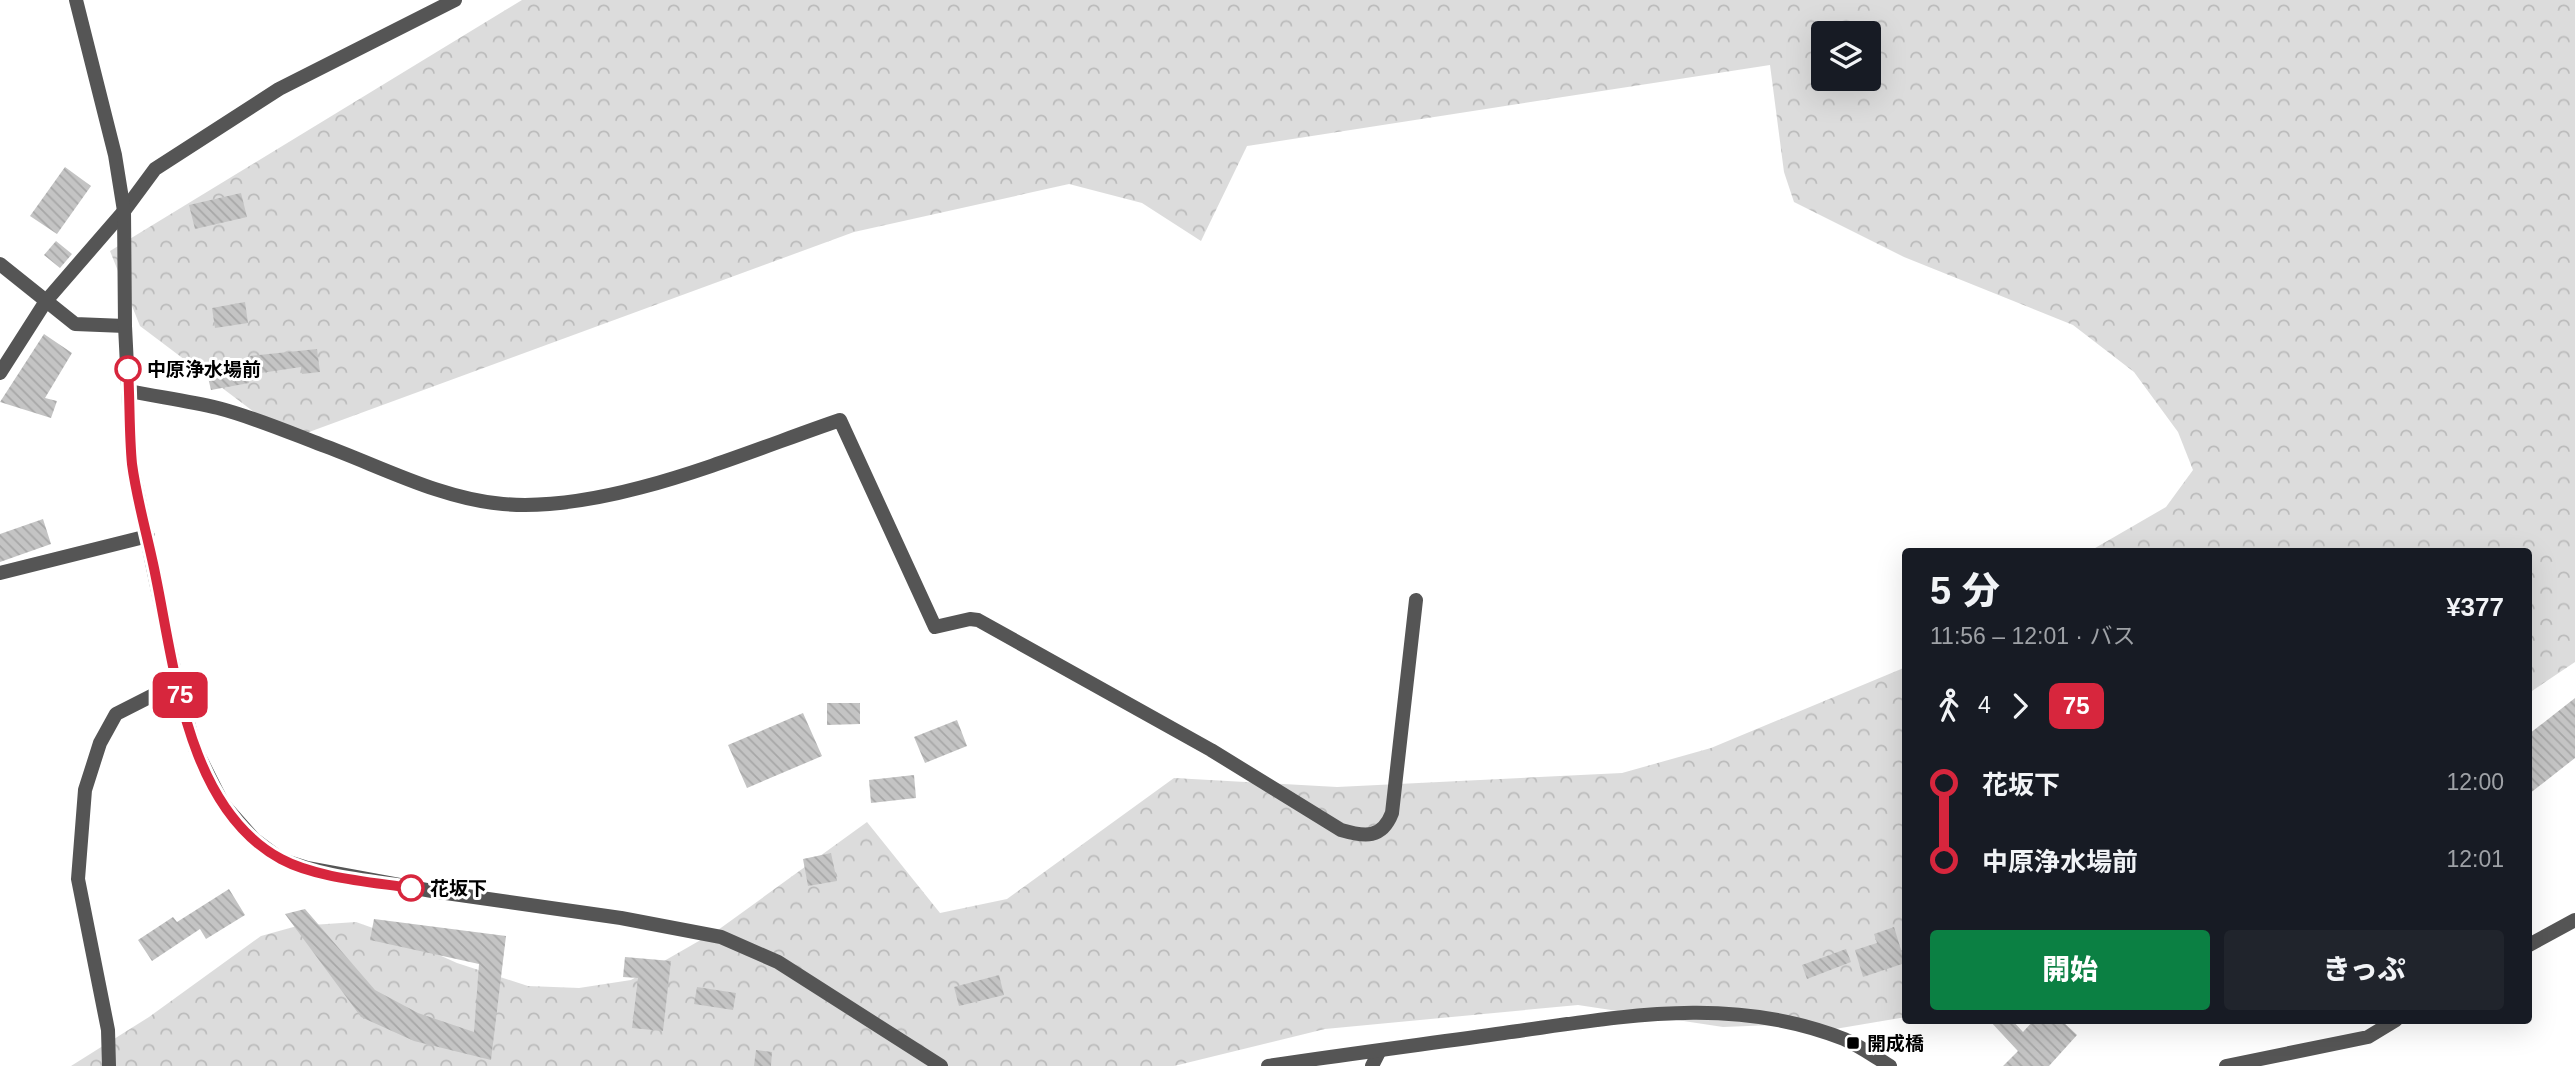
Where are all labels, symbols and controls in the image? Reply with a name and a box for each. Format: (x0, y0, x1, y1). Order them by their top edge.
map controls (1811, 21, 1881, 91)
button: layers (1811, 21, 1881, 91)
marker: 中原浄水場前 (115, 356, 141, 382)
place label: 中原浄水場前 (147, 359, 261, 380)
text: 5 分 (1930, 570, 2000, 612)
text: ¥377 (2446, 592, 2504, 622)
text: 11:56 – 12:01 · バス (1930, 623, 2135, 649)
line badge: 75 (148, 672, 212, 718)
text: 75 (167, 681, 193, 708)
icon: walk (1930, 687, 1968, 725)
icon: forward (2001, 687, 2039, 725)
text: 4 (1978, 692, 1991, 718)
text: 75 (2063, 692, 2090, 719)
text: 12:00 (2446, 769, 2504, 795)
text: 花坂下 (1982, 770, 2060, 800)
text: 12:01 (2446, 846, 2504, 872)
text: 中原浄水場前 (1982, 847, 2138, 877)
marker: 花坂下 (398, 875, 424, 901)
place label: 花坂下 (430, 878, 487, 899)
button: 開始 (1930, 930, 2210, 1010)
button: きっぷ (2224, 930, 2504, 1010)
place label: 開成橋 (1867, 1033, 1924, 1054)
marker: 開成橋 (1845, 1035, 1861, 1051)

